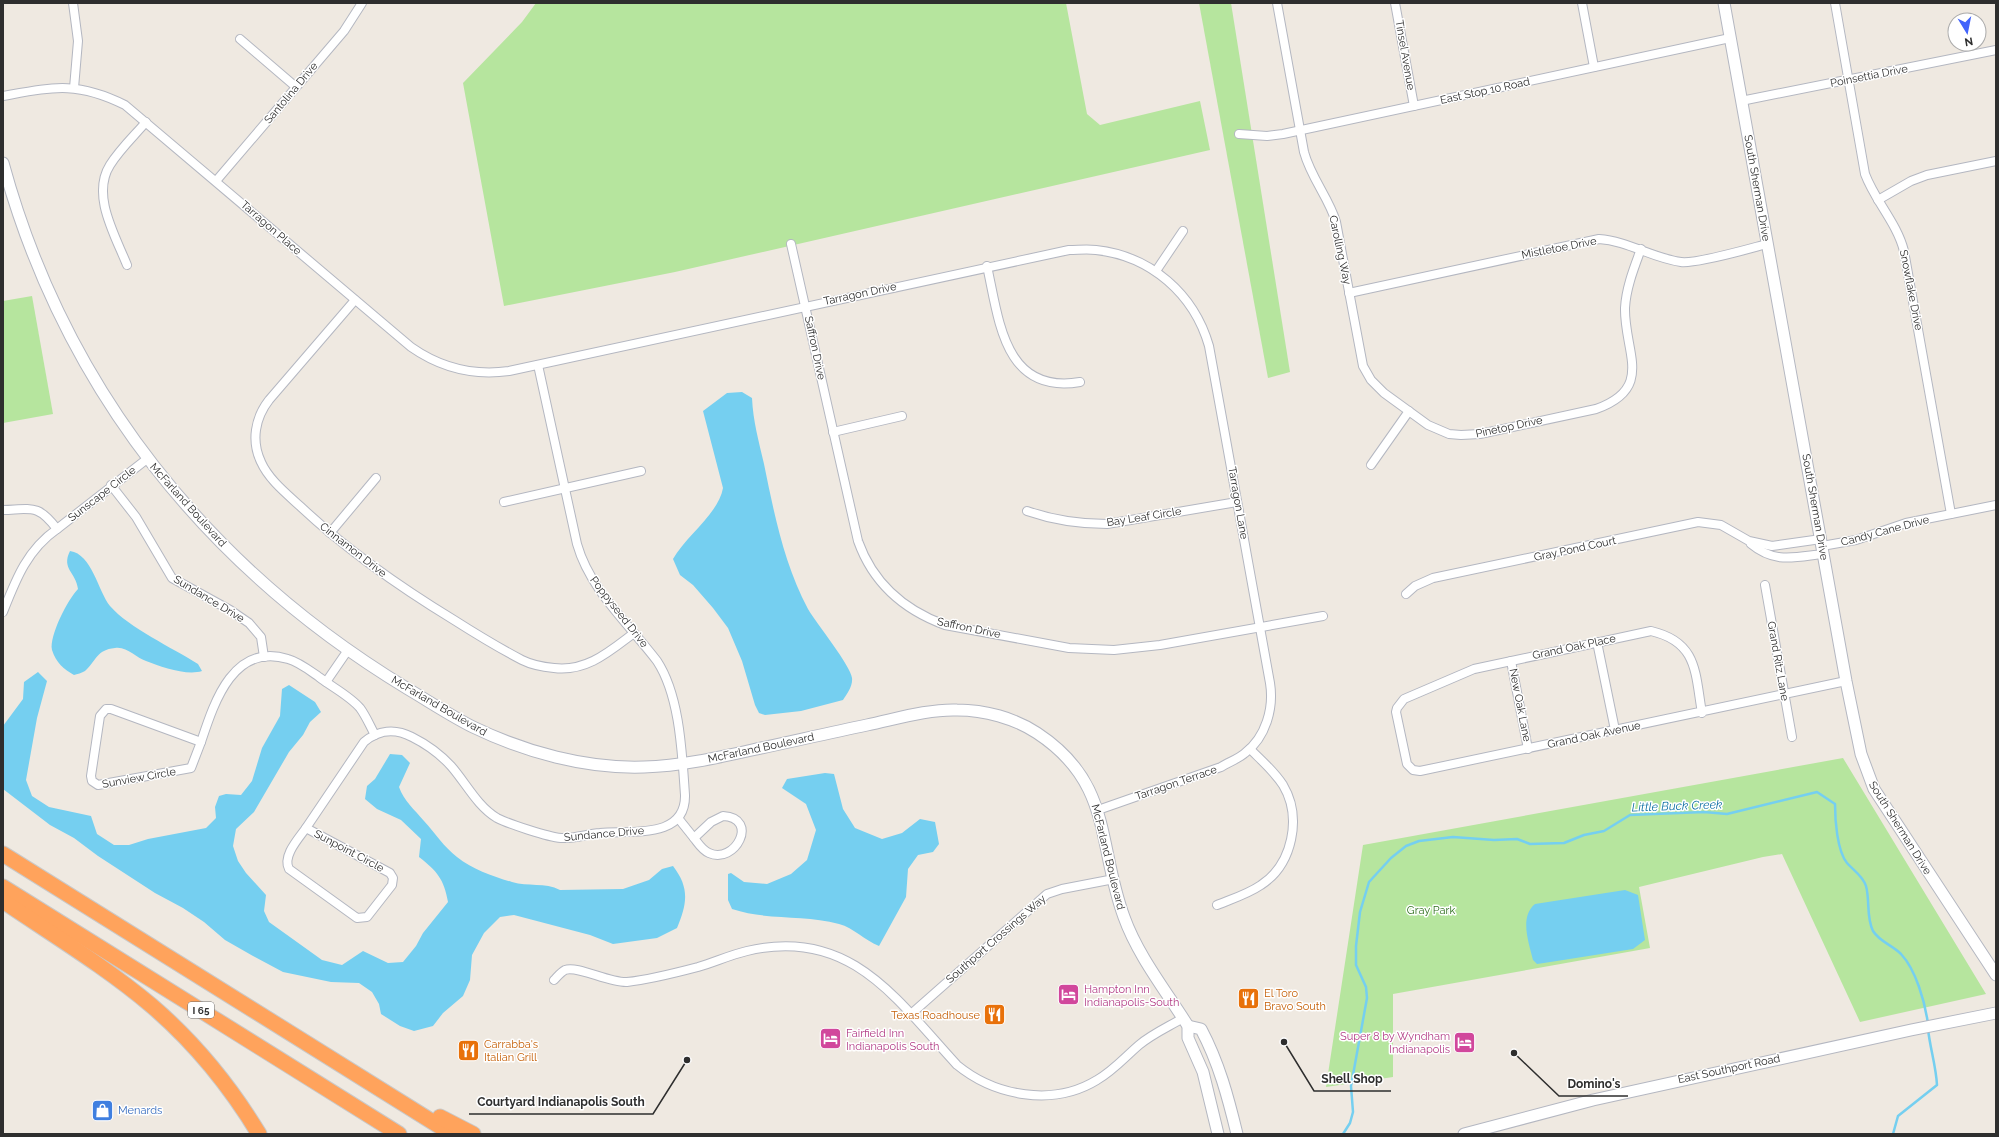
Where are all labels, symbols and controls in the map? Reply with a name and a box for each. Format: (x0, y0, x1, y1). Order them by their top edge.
north arrow (1947, 12, 1987, 52)
street label: Tinsel Avenue (1392, 19, 1418, 92)
text: N (1963, 34, 1974, 48)
street label: Santolina Drive (262, 59, 321, 126)
street label: Poinsettia Drive (1829, 62, 1909, 90)
street label: East Stop 10 Road (1439, 75, 1531, 107)
street label: South Sherman Drive (1741, 134, 1773, 243)
street label: Tarragon Place (238, 198, 304, 258)
street label: Carolling Way (1326, 214, 1354, 286)
street label: Mistletoe Drive (1520, 234, 1598, 262)
street label: Snowflake Drive (1897, 249, 1925, 332)
street label: Tarragon Drive (822, 280, 898, 308)
street label: Saffron Drive (802, 315, 828, 382)
street label: Pinetop Drive (1474, 413, 1544, 440)
street label: South Sherman Drive (1799, 453, 1831, 562)
street label: McFarland Boulevard (147, 460, 229, 550)
street label: Sunscape Circle (66, 463, 139, 524)
street label: Tarragon Lane (1225, 466, 1251, 541)
street label: Bay Leaf Circle (1106, 505, 1183, 529)
street label: Candy Cane Drive (1839, 513, 1931, 549)
street label: Cinnamon Drive (317, 520, 389, 580)
street label: Gray Pond Court (1533, 534, 1617, 564)
street label: Sundance Drive (171, 573, 247, 626)
street label: Poppyseed Drive (587, 574, 651, 651)
street label: Saffron Drive (936, 615, 1003, 641)
street label: Grand Ritz Lane (1765, 620, 1791, 702)
street label: Grand Oak Place (1531, 632, 1617, 662)
street label: New Oak Lane (1507, 667, 1534, 743)
street label: McFarland Boulevard (389, 673, 489, 739)
street label: Grand Oak Avenue (1546, 719, 1642, 751)
street label: McFarland Boulevard (707, 730, 815, 766)
street label: Tarragon Terrace (1133, 763, 1219, 803)
street label: Sunview Circle (101, 765, 177, 791)
street label: South Sherman Drive (1866, 779, 1934, 878)
water label: Little Buck Creek (1631, 797, 1723, 815)
street label: McFarland Boulevard (1089, 803, 1127, 911)
street label: Sundance Drive (563, 824, 645, 844)
street label: Sunpoint Circle (312, 827, 387, 875)
street label: Southport Crossings Way (943, 892, 1049, 986)
park label: Gray Park (1407, 904, 1455, 917)
hotel icon: Hampton Inn Indianapolis-South (1056, 982, 1082, 1008)
place label: Hampton Inn Indianapolis-South (1084, 983, 1179, 1009)
restaurant icon: El Toro Bravo South (1236, 986, 1262, 1012)
place label: El Toro Bravo South (1264, 987, 1326, 1013)
road number: I 65 (188, 1002, 214, 1018)
restaurant icon: Texas Roadhouse (982, 1002, 1008, 1028)
place label: Texas Roadhouse (891, 1009, 981, 1022)
hotel icon: Fairfield Inn Indianapolis South (817, 1026, 843, 1052)
place label: Fairfield Inn Indianapolis South (846, 1027, 939, 1053)
hotel icon: Super 8 by Wyndham Indianapolis (1452, 1029, 1478, 1055)
place label: Super 8 by Wyndham Indianapolis (1340, 1030, 1450, 1056)
restaurant icon: Carrabba's Italian Grill (456, 1037, 482, 1063)
place label: Carrabba's Italian Grill (484, 1038, 538, 1064)
street label: East Southport Road (1677, 1052, 1782, 1086)
callout: Shell Shop (1314, 1067, 1391, 1091)
text: Shell Shop (1321, 1072, 1383, 1086)
callout: Domino's (1559, 1072, 1628, 1096)
text: Domino's (1567, 1077, 1621, 1091)
callout: Courtyard Indianapolis South (469, 1090, 653, 1114)
text: Courtyard Indianapolis South (477, 1095, 645, 1109)
shop icon: Menards (89, 1097, 115, 1123)
place label: Menards (118, 1104, 162, 1117)

